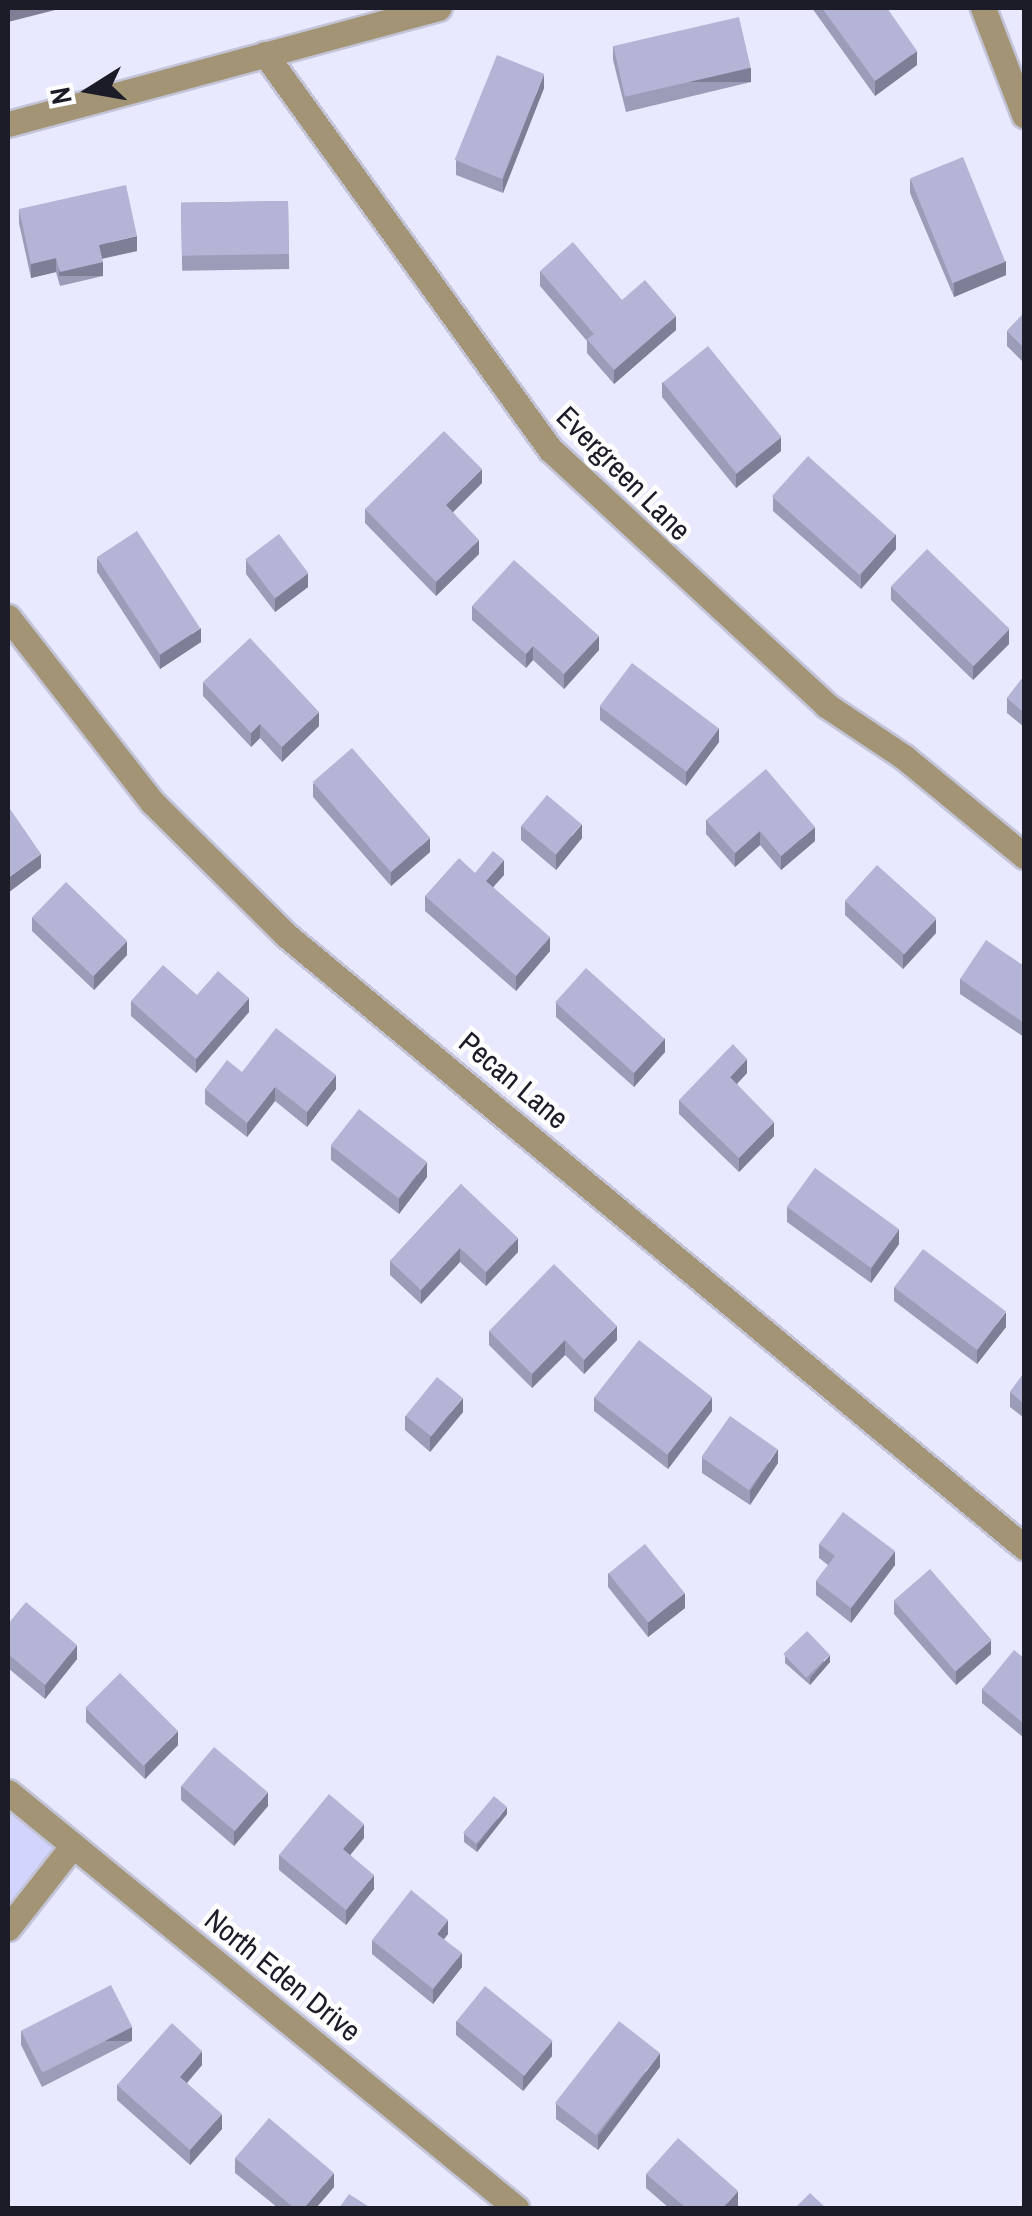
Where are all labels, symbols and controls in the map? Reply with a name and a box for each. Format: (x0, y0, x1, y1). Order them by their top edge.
north arrow (40, 40, 140, 140)
text: N (40, 84, 81, 107)
street label: Evergreen Lane (549, 398, 699, 548)
street label: Pecan Lane (452, 1024, 576, 1136)
street label: North Eden Drive (198, 1901, 368, 2049)

